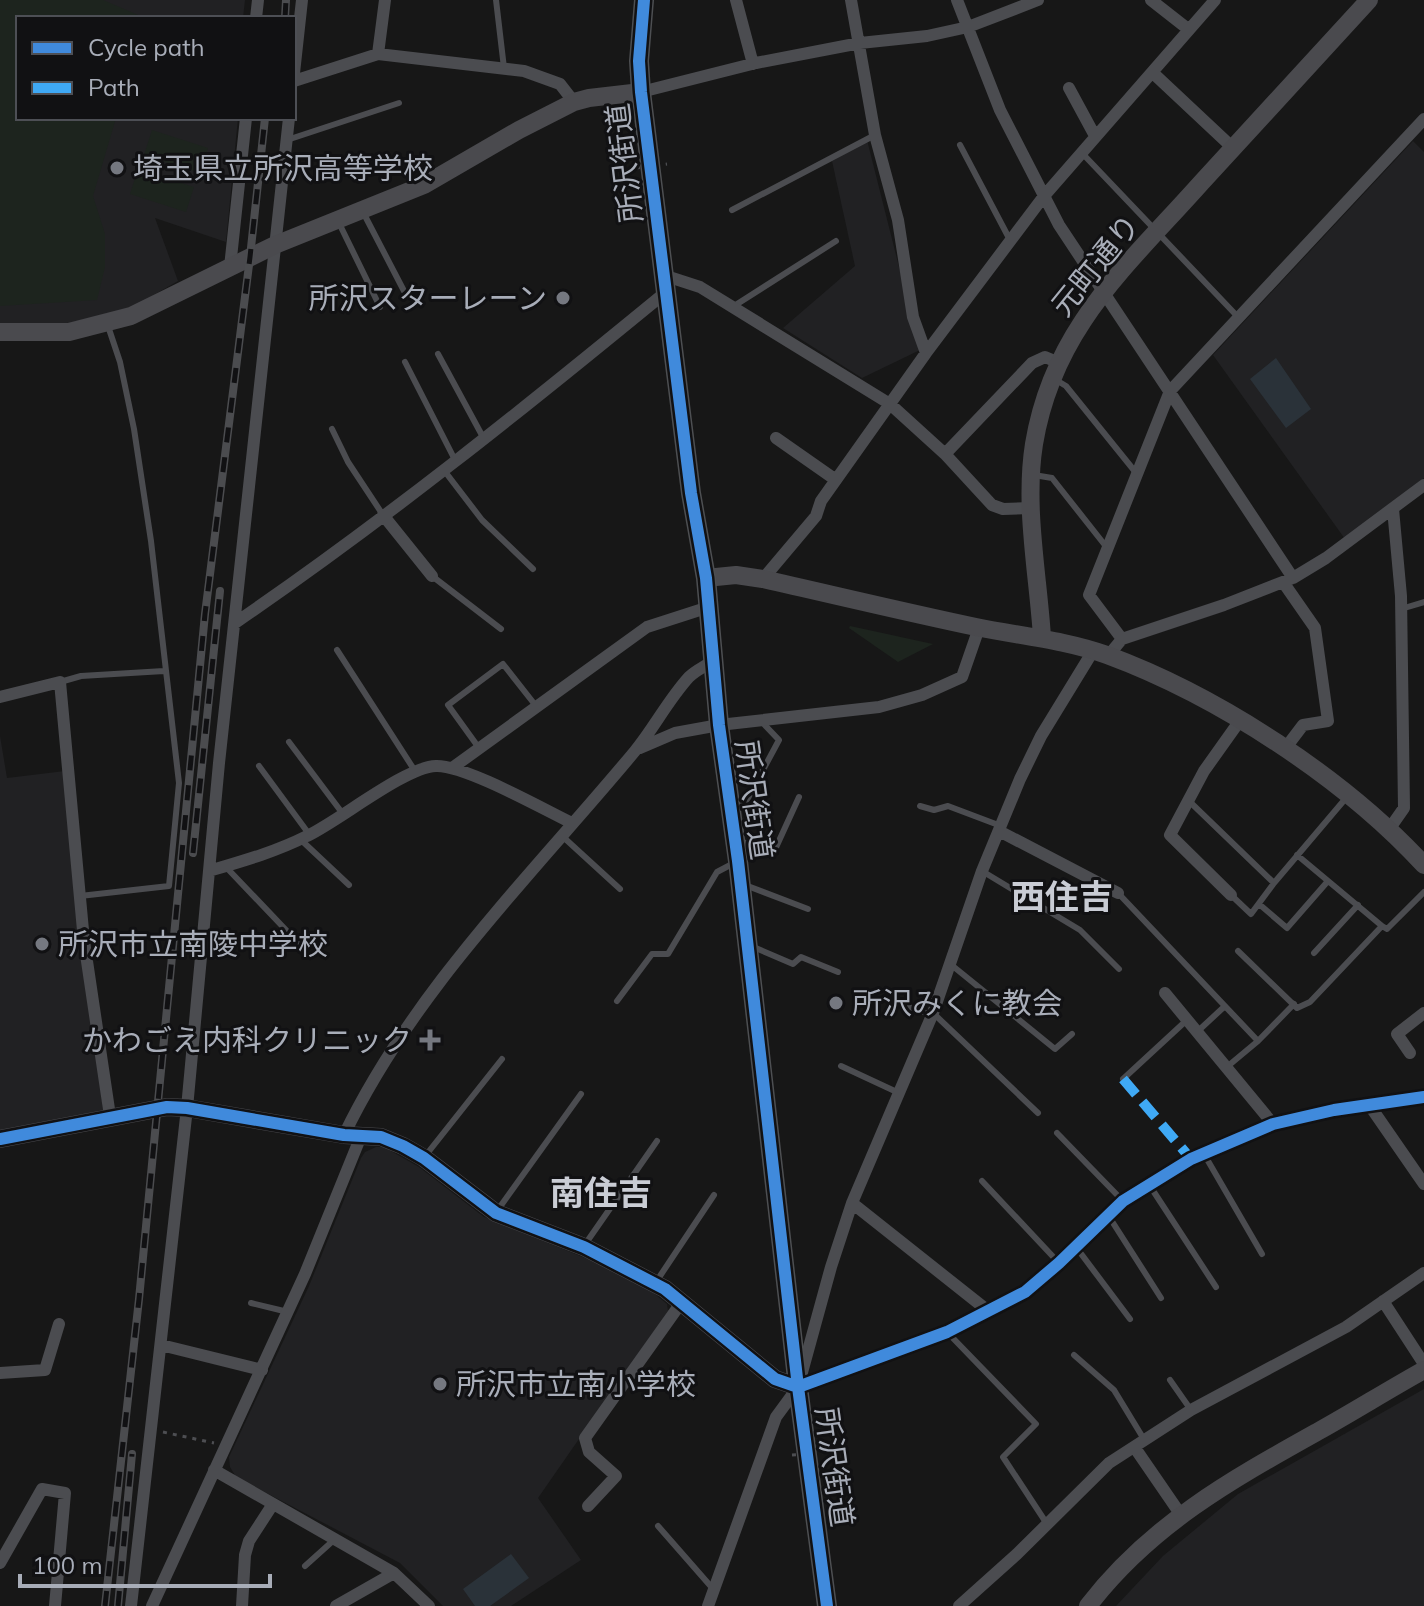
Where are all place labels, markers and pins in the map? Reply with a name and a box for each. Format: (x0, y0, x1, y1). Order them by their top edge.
place label: 埼玉県立所沢高等学校 (133, 149, 433, 187)
marker: 埼玉県立所沢高等学校 (108, 159, 126, 177)
place label: 所沢スターレーン (309, 279, 547, 317)
marker: 所沢スターレーン (554, 289, 572, 307)
place label: 所沢市立南陵中学校 (58, 925, 328, 963)
marker: 所沢市立南陵中学校 (33, 935, 51, 953)
place label: 所沢みくに教会 (852, 984, 1062, 1022)
marker: 所沢みくに教会 (827, 994, 845, 1012)
place label: かわごえ内科クリニック (82, 1021, 412, 1059)
marker: かわごえ内科クリニック (419, 1029, 441, 1051)
place label: 所沢市立南小学校 (456, 1365, 696, 1403)
marker: 所沢市立南小学校 (431, 1375, 449, 1393)

